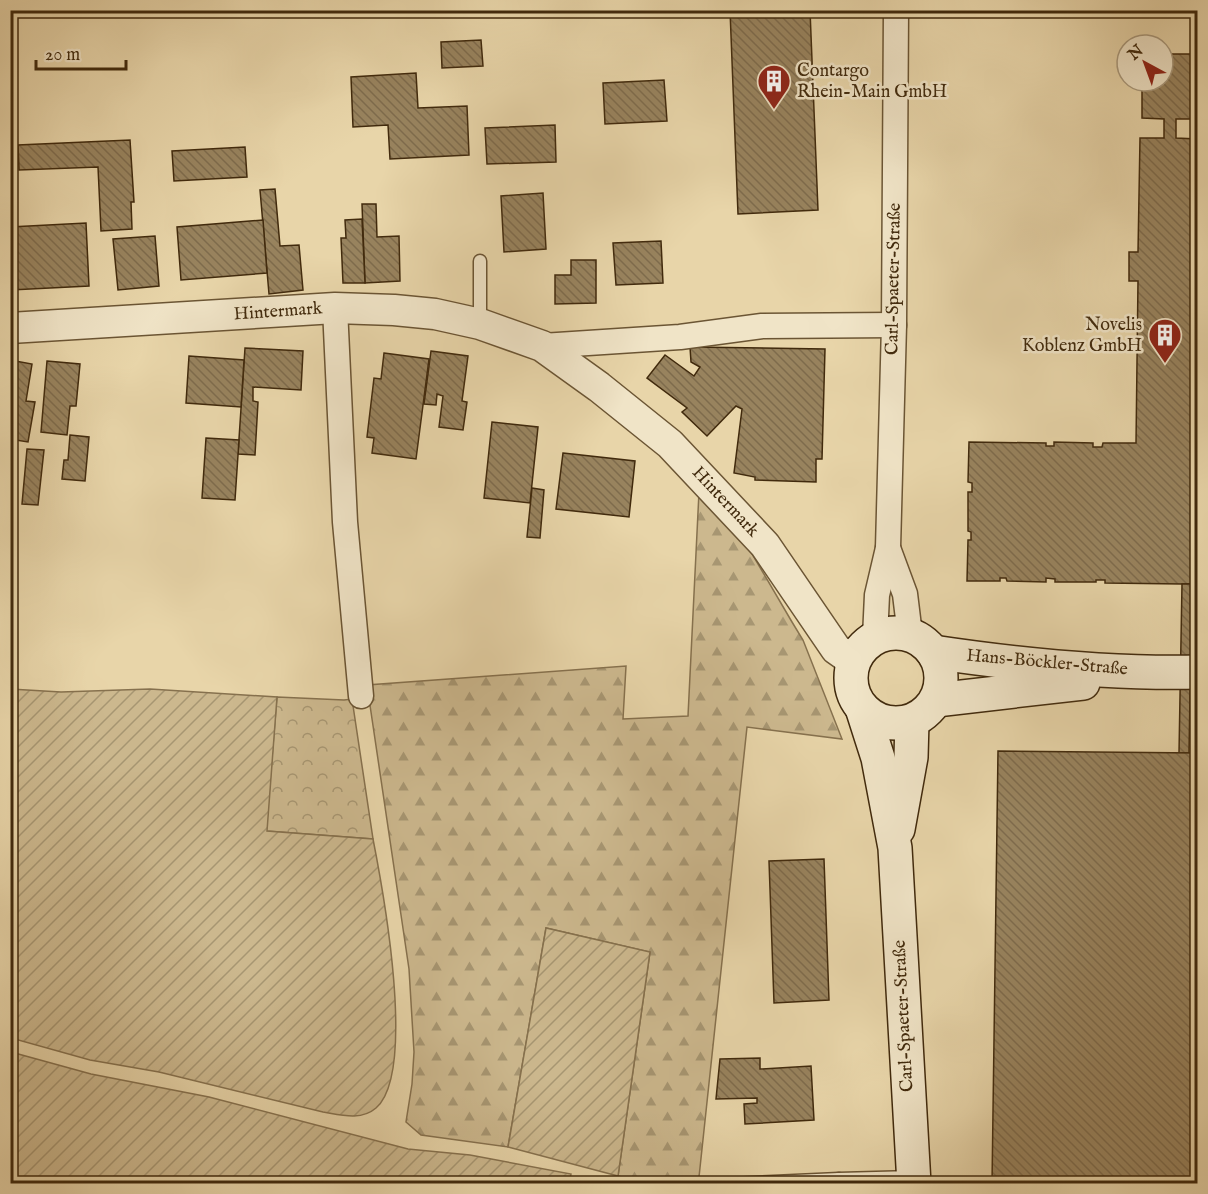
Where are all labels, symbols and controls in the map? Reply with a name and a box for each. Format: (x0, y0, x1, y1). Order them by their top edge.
scale bar (36, 33, 126, 71)
north arrow (1115, 33, 1175, 93)
text: N (1124, 41, 1148, 66)
text: 20 m (45, 44, 80, 67)
place label: Contargo Rhein-Main GmbH (797, 60, 947, 104)
building icon: Contargo Rhein-Main GmbH (756, 63, 792, 110)
street label: Carl-Spaeter-Straße (881, 203, 907, 355)
street label: Hintermark (233, 297, 323, 327)
place label: Novelis Koblenz GmbH (1022, 314, 1142, 358)
building icon: Novelis Koblenz GmbH (1147, 317, 1183, 364)
street label: Hintermark (686, 462, 764, 543)
street label: Hans-Böckler-Straße (965, 644, 1129, 682)
street label: Carl-Spaeter-Straße (889, 939, 919, 1093)

